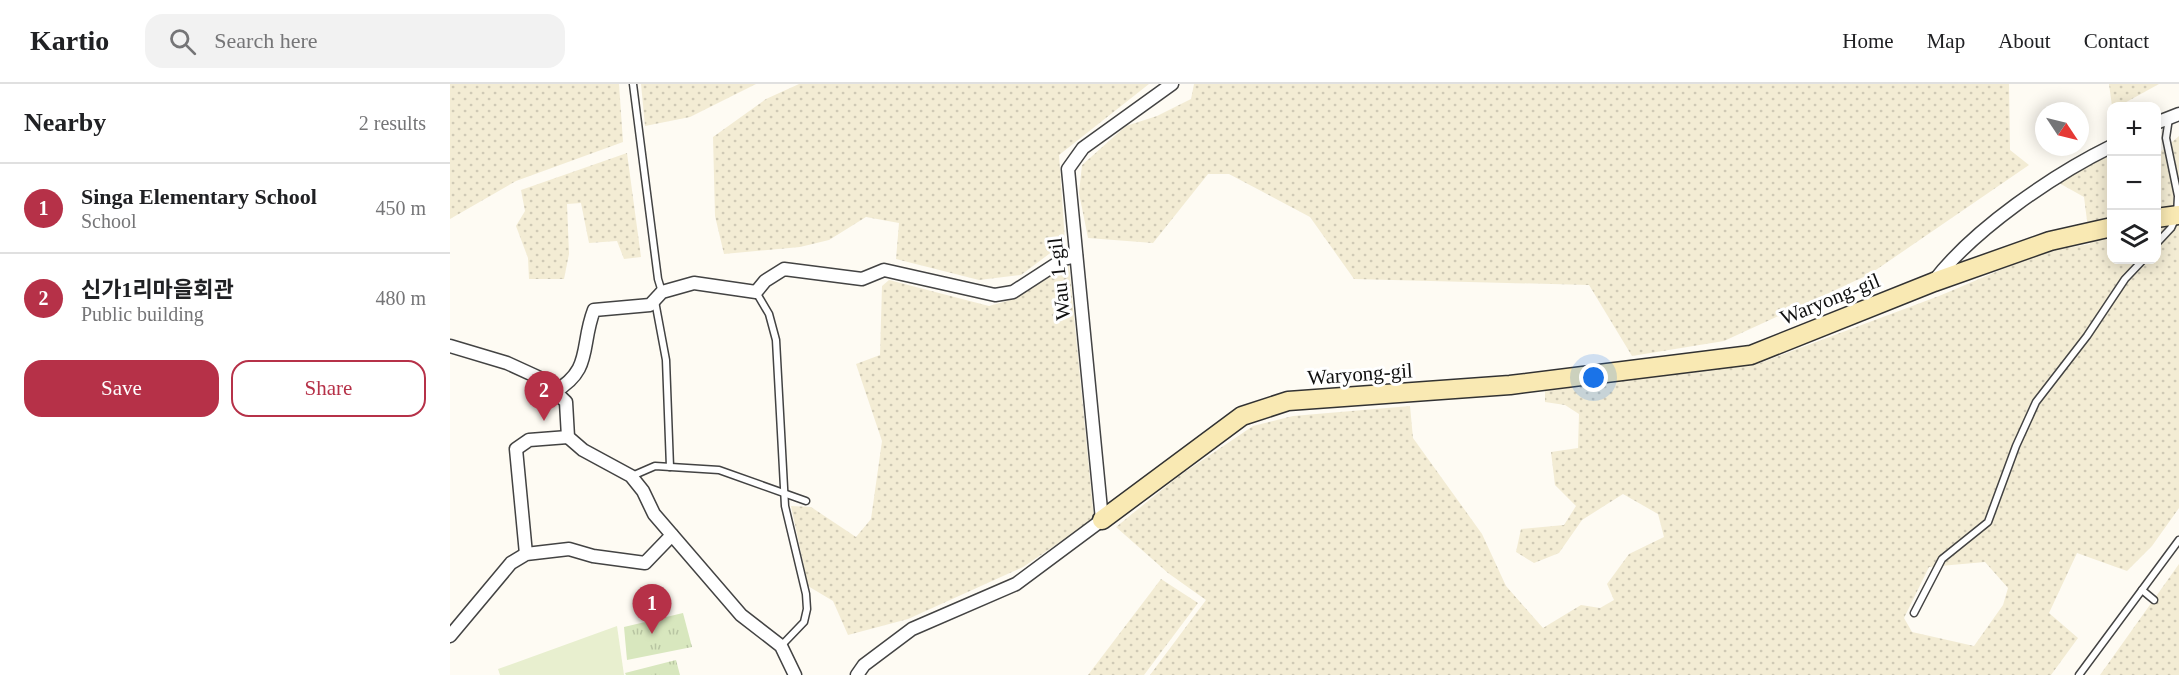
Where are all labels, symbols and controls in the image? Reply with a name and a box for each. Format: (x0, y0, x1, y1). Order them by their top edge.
search box (145, 14, 565, 68)
text: Kartio (30, 25, 109, 56)
icon: search (166, 25, 199, 58)
text: Search here (214, 28, 318, 53)
text: Home (1842, 29, 1894, 53)
text: Map (1927, 29, 1965, 53)
text: About (1998, 29, 2051, 53)
text: Contact (2084, 29, 2149, 53)
north arrow (2035, 102, 2089, 156)
map controls (2107, 102, 2161, 264)
button: + (2107, 102, 2161, 156)
text: Nearby (24, 108, 106, 137)
text: 2 results (359, 112, 426, 134)
button: − (2107, 156, 2161, 210)
text: Singa Elementary School (81, 184, 317, 209)
text: 1 (39, 197, 49, 219)
text: 450 m (375, 197, 426, 219)
text: School (81, 210, 137, 232)
button: layers (2107, 210, 2161, 264)
street label: Wau 1-gil (1043, 236, 1075, 321)
street label: Waryong-gil (1777, 268, 1884, 330)
text: 신가1리마을회관 (81, 277, 234, 302)
text: 2 (39, 287, 49, 309)
text: 480 m (375, 287, 426, 309)
text: Public building (81, 303, 204, 325)
street label: Waryong-gil (1306, 358, 1414, 390)
button: Save (24, 360, 219, 417)
button: Share (231, 360, 426, 417)
your location (1579, 363, 1608, 392)
pin: 2 (524, 372, 563, 421)
pin: 1 (632, 584, 672, 634)

